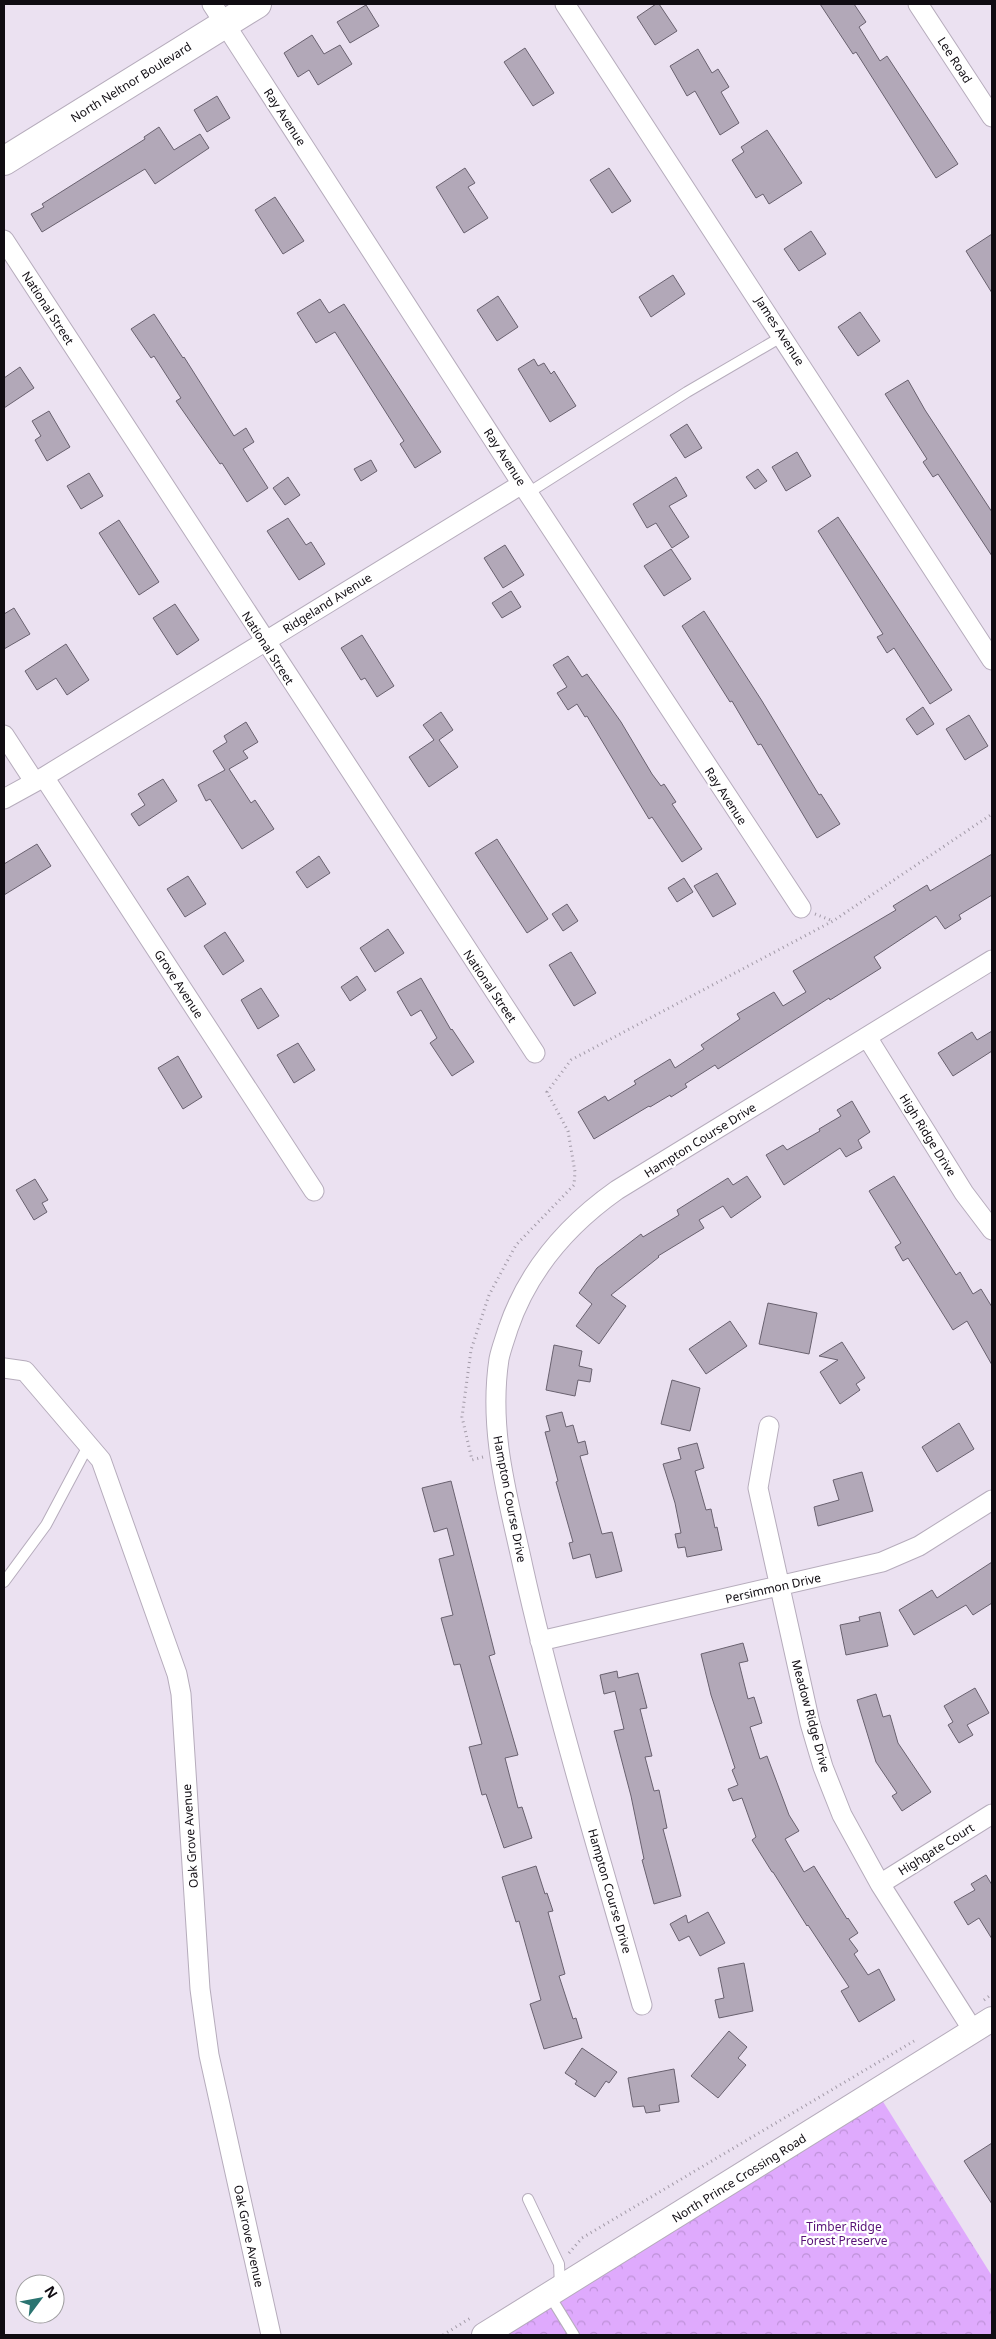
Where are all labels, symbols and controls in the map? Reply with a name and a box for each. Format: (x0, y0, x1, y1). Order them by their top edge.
street label: Lee Road (934, 34, 976, 86)
street label: North Neltnor Boulevard (67, 38, 195, 126)
street label: Ray Avenue (260, 85, 310, 149)
street label: National Street (18, 268, 78, 349)
street label: James Avenue (751, 292, 809, 369)
street label: Ray Avenue (480, 425, 530, 489)
street label: Ridgeland Avenue (279, 569, 375, 637)
street label: National Street (238, 608, 298, 689)
street label: Ray Avenue (701, 764, 751, 828)
street label: Grove Avenue (150, 946, 208, 1022)
street label: National Street (459, 946, 521, 1026)
street label: High Ridge Drive (896, 1090, 960, 1180)
street label: Hampton Course Drive (641, 1099, 759, 1181)
street label: Hampton Course Drive (489, 1434, 531, 1564)
street label: Persimmon Drive (723, 1569, 823, 1607)
street label: Meadow Ridge Drive (788, 1658, 834, 1775)
street label: Oak Grove Avenue (178, 1783, 202, 1889)
street label: Highgate Court (895, 1818, 978, 1879)
street label: Hampton Course Drive (584, 1827, 636, 1956)
street label: North Prince Crossing Road (669, 2130, 809, 2226)
street label: Oak Grove Avenue (230, 2183, 268, 2289)
park label: Timber Ridge Forest Preserve (800, 2218, 888, 2249)
north arrow (15, 2274, 65, 2324)
text: N (40, 2282, 63, 2302)

